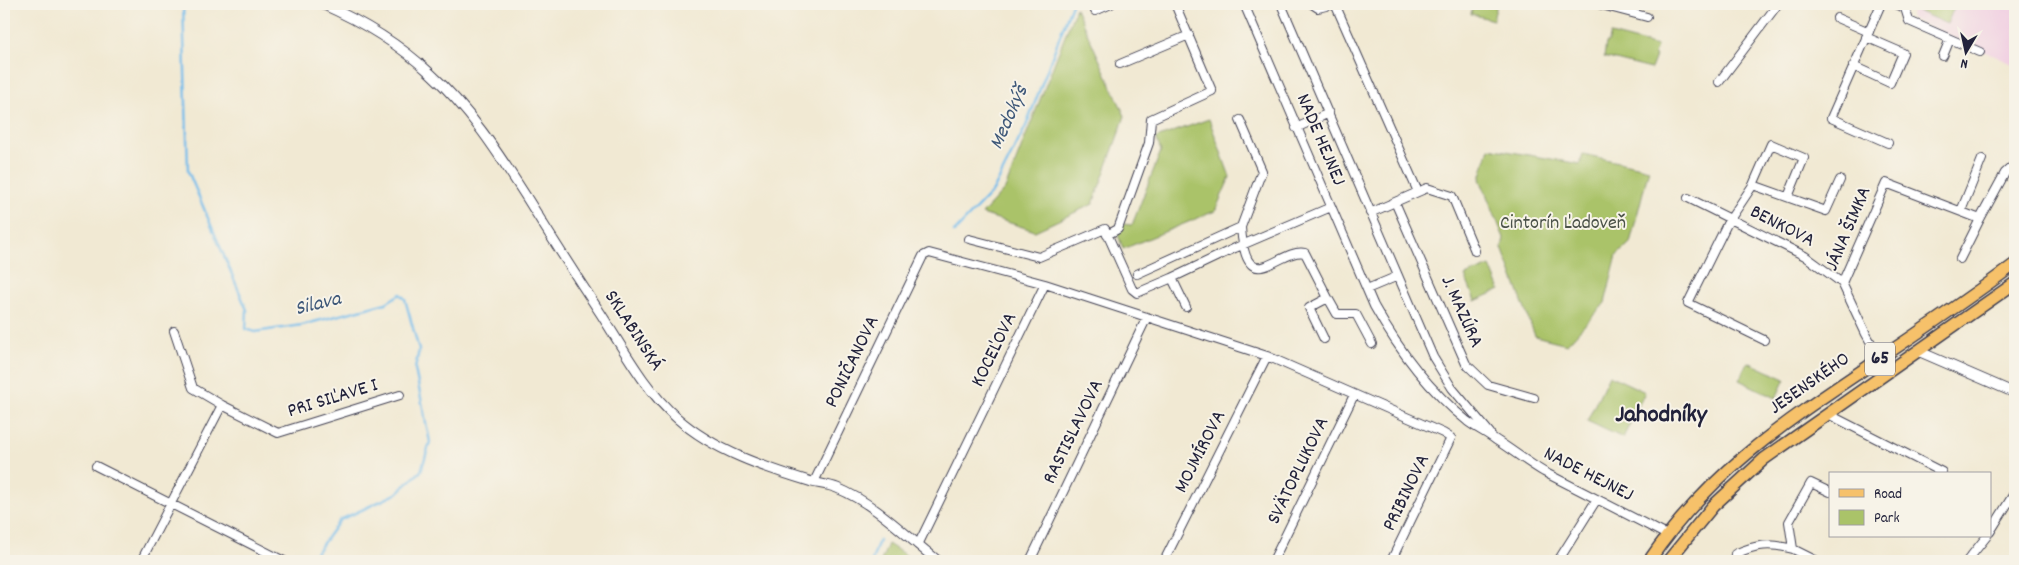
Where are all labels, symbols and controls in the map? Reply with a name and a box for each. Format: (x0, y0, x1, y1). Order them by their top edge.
north arrow (1942, 28, 1992, 78)
text: N (1959, 52, 1969, 73)
water label: Medokýš (983, 79, 1039, 155)
street label: NADE HEJNEJ (1288, 90, 1352, 190)
street label: JÁNA ŠIMKA (1819, 182, 1879, 276)
street label: BENKOVA (1745, 199, 1819, 255)
park label: Cintorín Ľadoveň (1500, 210, 1626, 238)
street label: J. MAZÚRA (1433, 271, 1489, 353)
water label: Silava (292, 285, 345, 325)
street label: SKLABINSKÁ (596, 285, 670, 377)
street label: KOCEĽOVA (965, 308, 1025, 392)
street label: PONIČANOVA (819, 311, 887, 413)
road number: 65 (1865, 342, 1895, 376)
street label: JESENSKÉHO (1764, 346, 1856, 422)
street label: PRI SIĽAVE I (284, 372, 382, 426)
street label: RASTISLAVOVA (1037, 375, 1111, 489)
district label: Jahodníky (1615, 398, 1708, 434)
street label: MOJMÍROVA (1168, 406, 1234, 498)
street label: SVÄTOPLUKOVA (1261, 412, 1337, 529)
street label: NADE HEJNEJ (1538, 440, 1638, 510)
street label: PRIBINOVA (1376, 450, 1438, 536)
legend (1829, 472, 1992, 538)
text: Road (1874, 484, 1902, 506)
text: Park (1874, 508, 1900, 530)

